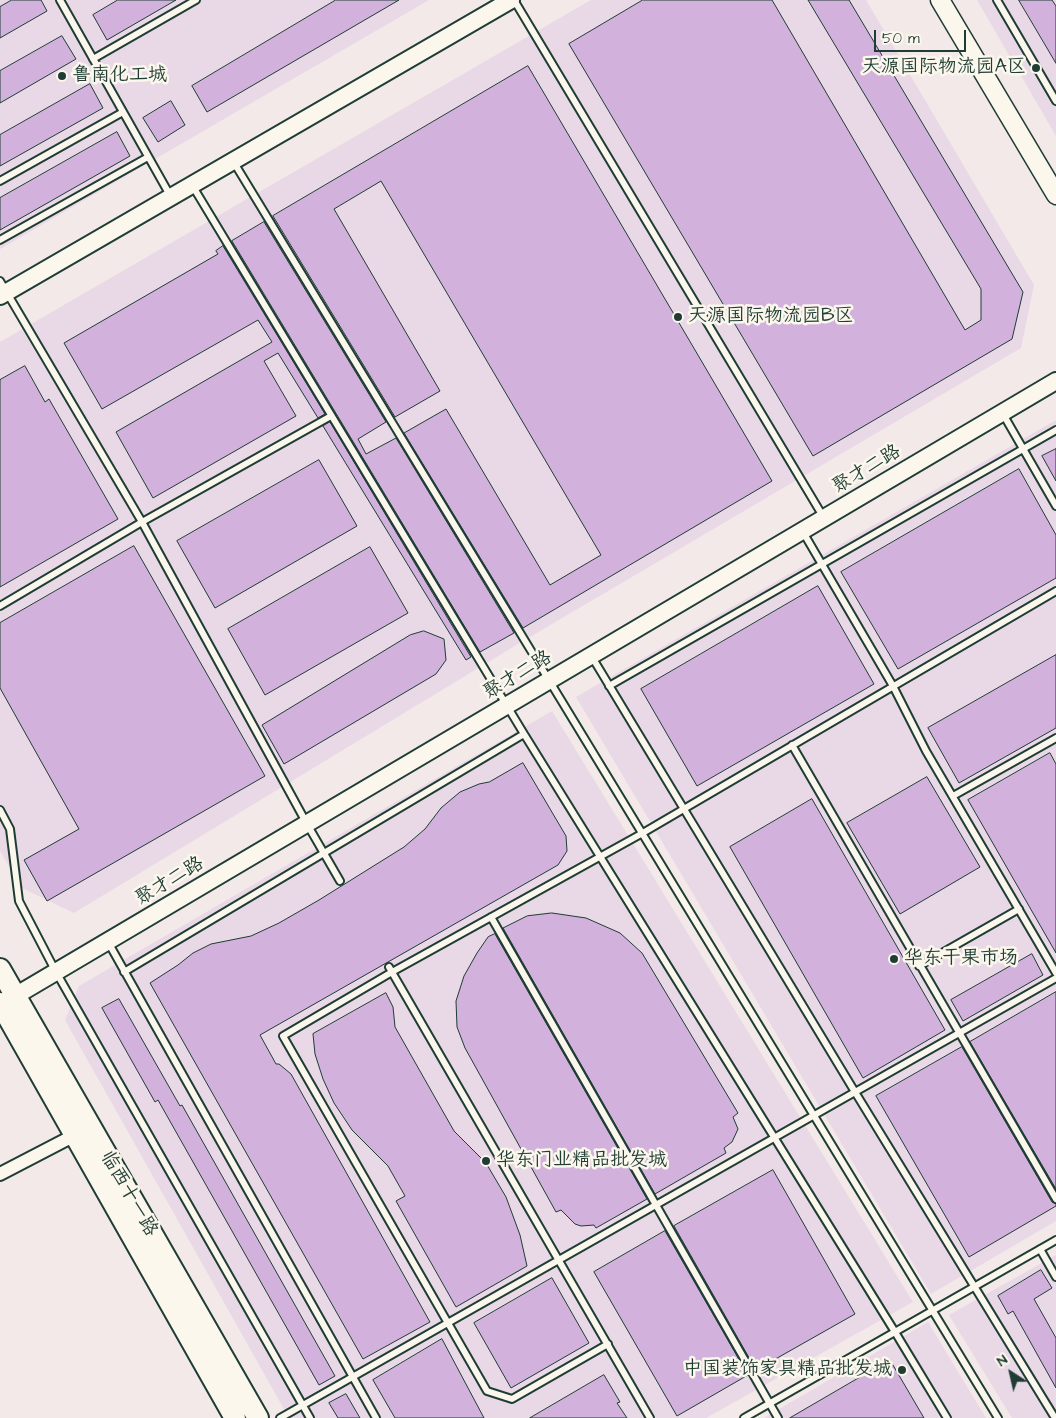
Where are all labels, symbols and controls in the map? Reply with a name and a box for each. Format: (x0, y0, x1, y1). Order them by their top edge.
scale bar (876, 20, 968, 52)
text: 50 m (882, 28, 920, 49)
place label: 天源国际物流园A区 (862, 57, 1026, 79)
marker: 天源国际物流园A区 (1030, 62, 1042, 74)
place label: 鲁南化工城 (72, 65, 167, 87)
marker: 鲁南化工城 (56, 70, 68, 82)
place label: 天源国际物流园B区 (688, 306, 854, 328)
marker: 天源国际物流园B区 (672, 311, 684, 323)
street label: 聚才二路 (829, 441, 905, 499)
street label: 聚才二路 (480, 647, 556, 705)
street label: 聚才二路 (132, 853, 208, 911)
place label: 华东干果市场 (904, 948, 1018, 970)
marker: 华东干果市场 (888, 953, 900, 965)
street label: 临西十一路 (94, 1147, 162, 1241)
place label: 华东门业精品批发城 (496, 1150, 667, 1172)
marker: 华东门业精品批发城 (480, 1155, 492, 1167)
north arrow (986, 1348, 1036, 1398)
text: N (993, 1350, 1012, 1371)
place label: 中国装饰家具精品批发城 (683, 1359, 892, 1381)
marker: 中国装饰家具精品批发城 (896, 1364, 908, 1376)

